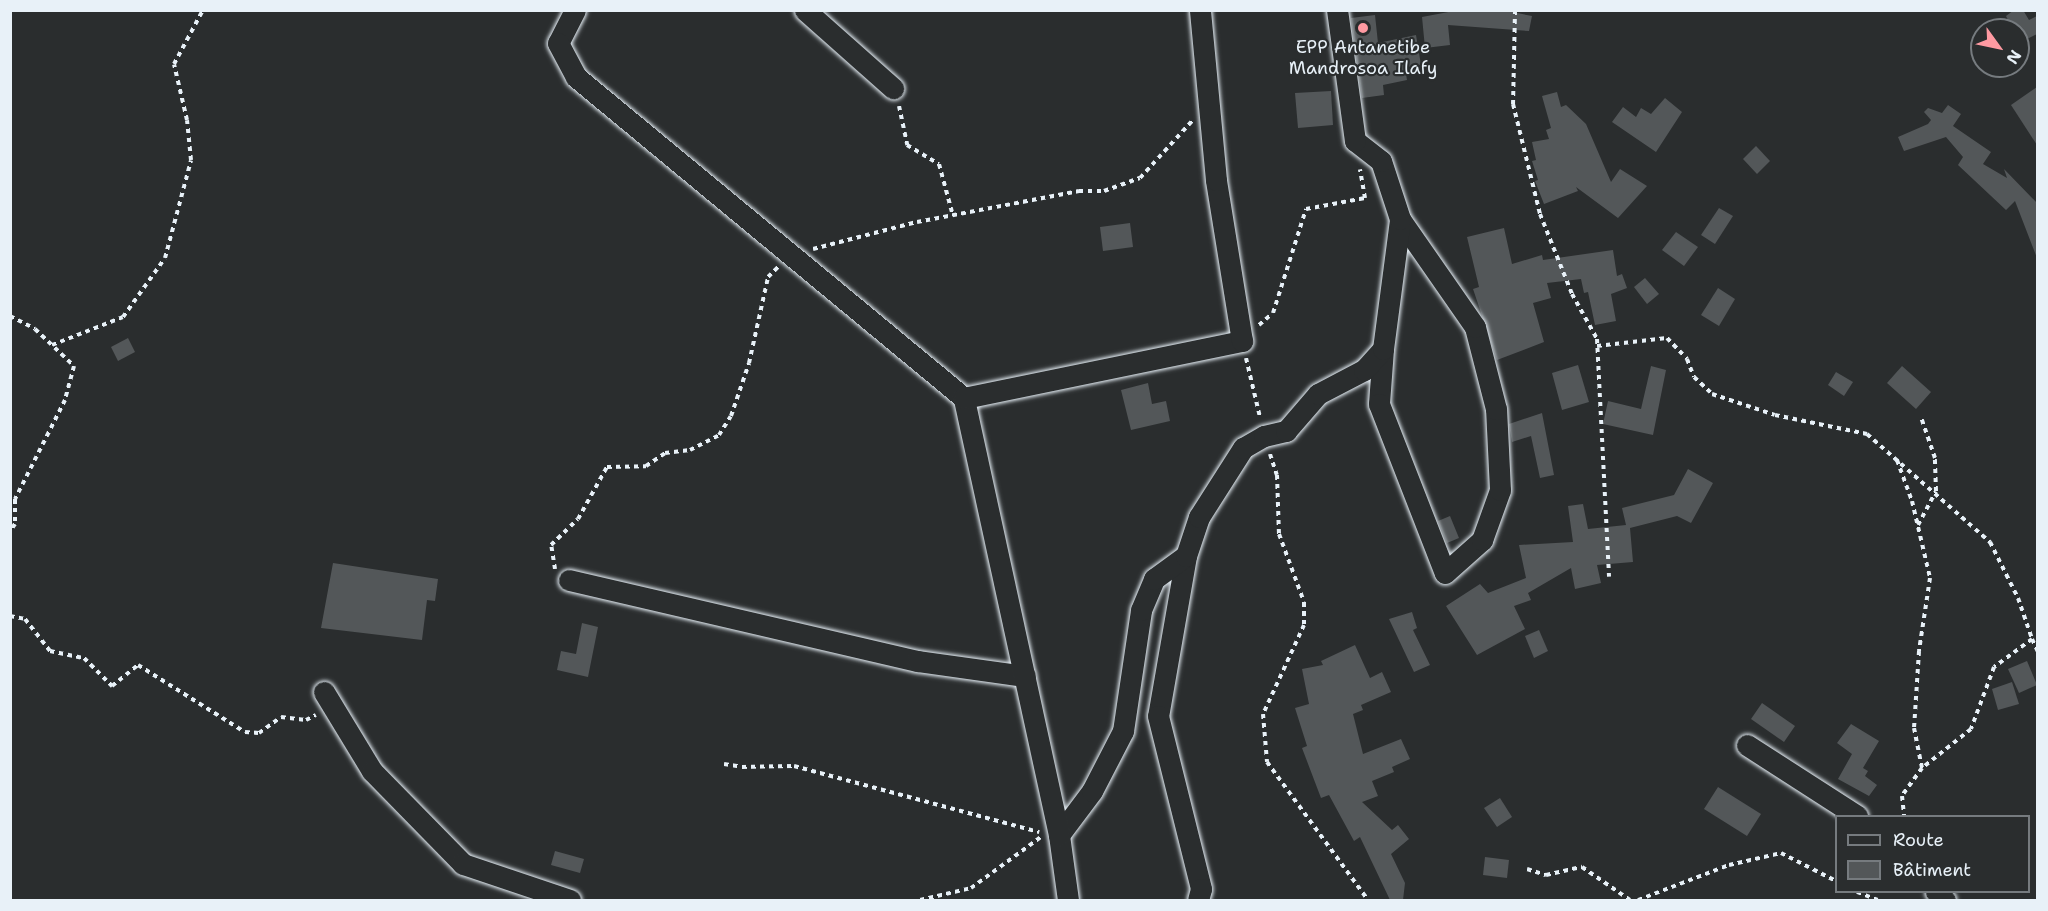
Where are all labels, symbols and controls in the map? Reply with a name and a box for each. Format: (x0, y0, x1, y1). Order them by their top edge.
north arrow (1970, 18, 2030, 78)
marker: EPP Antanetibe Mandrosoa Ilafy (1356, 21, 1370, 35)
place label: EPP Antanetibe Mandrosoa Ilafy (1289, 37, 1437, 80)
text: N (2002, 46, 2026, 68)
legend (1835, 815, 2030, 893)
text: Route (1893, 828, 1944, 852)
text: Bâtiment (1893, 858, 1971, 882)

